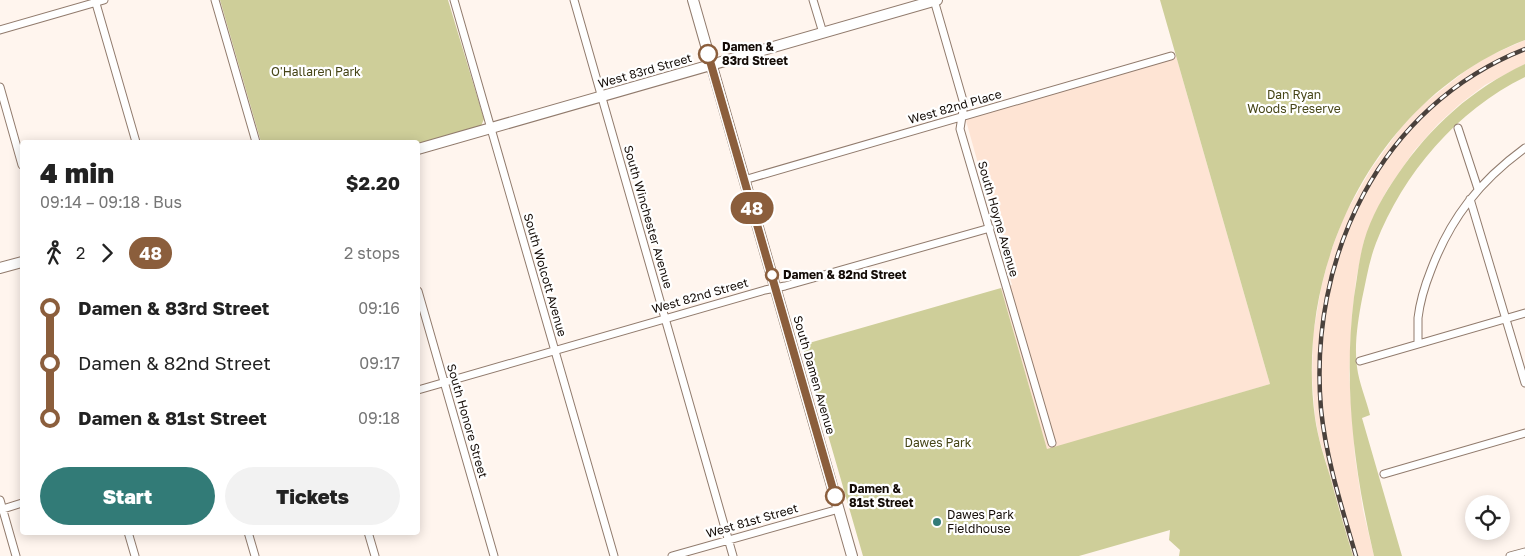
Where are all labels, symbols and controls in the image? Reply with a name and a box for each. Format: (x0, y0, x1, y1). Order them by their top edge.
place label: Damen & 83rd Street (722, 39, 788, 68)
marker: Damen & 83rd Street (698, 44, 718, 64)
street label: West 83rd Street (596, 50, 694, 91)
park label: O'Hallaren Park (271, 64, 361, 79)
street label: West 82nd Place (907, 86, 1003, 127)
park label: Dan Ryan Woods Preserve (1247, 87, 1341, 116)
street label: South Winchester Avenue (621, 143, 676, 290)
text: 4 min (40, 156, 114, 189)
street label: South Hoyne Avenue (975, 159, 1022, 279)
text: $2.20 (346, 171, 400, 194)
text: 09:14 – 09:18 · Bus (40, 192, 182, 212)
line badge: 48 (730, 192, 774, 224)
text: 48 (741, 197, 763, 219)
street label: South Wolcott Avenue (521, 211, 570, 338)
icon: walk (40, 239, 68, 267)
icon: forward (93, 239, 121, 267)
text: 48 (139, 242, 162, 264)
text: 2 (76, 243, 85, 263)
text: 2 stops (344, 243, 400, 263)
place label: Damen & 82nd Street (783, 267, 907, 282)
marker: Damen & 82nd Street (765, 268, 779, 282)
street label: West 82nd Street (650, 275, 750, 316)
text: Damen & 83rd Street (78, 296, 269, 319)
text: 09:16 (358, 298, 400, 318)
street label: South Damen Avenue (790, 314, 839, 436)
text: Damen & 82nd Street (78, 351, 271, 374)
text: 09:17 (359, 353, 400, 373)
street label: South Honore Street (444, 362, 491, 480)
text: Damen & 81st Street (78, 406, 267, 429)
text: 09:18 (358, 408, 400, 428)
park label: Dawes Park (905, 435, 972, 450)
button: Start (40, 467, 215, 525)
button: Tickets (225, 467, 400, 525)
place label: Damen & 81st Street (849, 481, 914, 510)
marker: Damen & 81st Street (825, 486, 845, 506)
map controls (1465, 495, 1510, 540)
button: locate (1465, 495, 1510, 540)
street label: West 81st Street (704, 500, 800, 541)
place label: Dawes Park Fieldhouse (947, 507, 1014, 536)
marker: Dawes Park Fieldhouse (931, 516, 943, 528)

